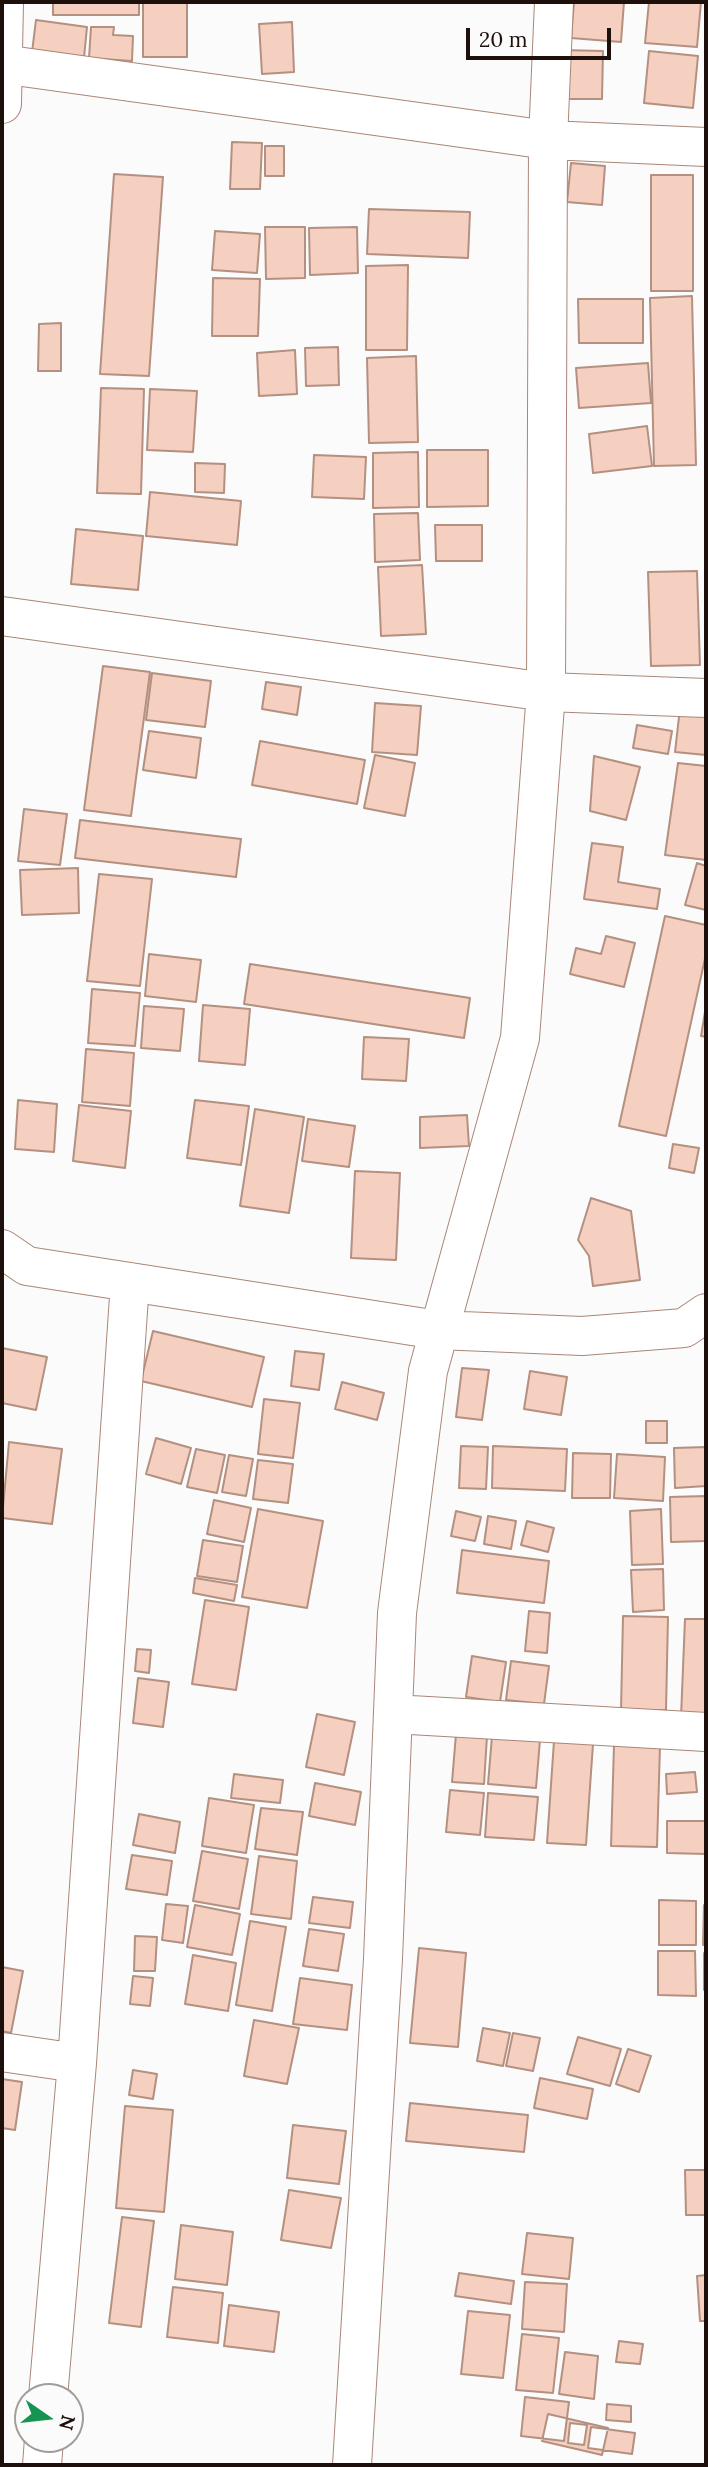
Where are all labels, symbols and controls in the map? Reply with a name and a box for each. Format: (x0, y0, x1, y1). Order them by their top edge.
scale bar (470, 14, 615, 58)
text: 20 m (479, 26, 528, 53)
north arrow (14, 2383, 84, 2453)
text: N (54, 2413, 81, 2433)

